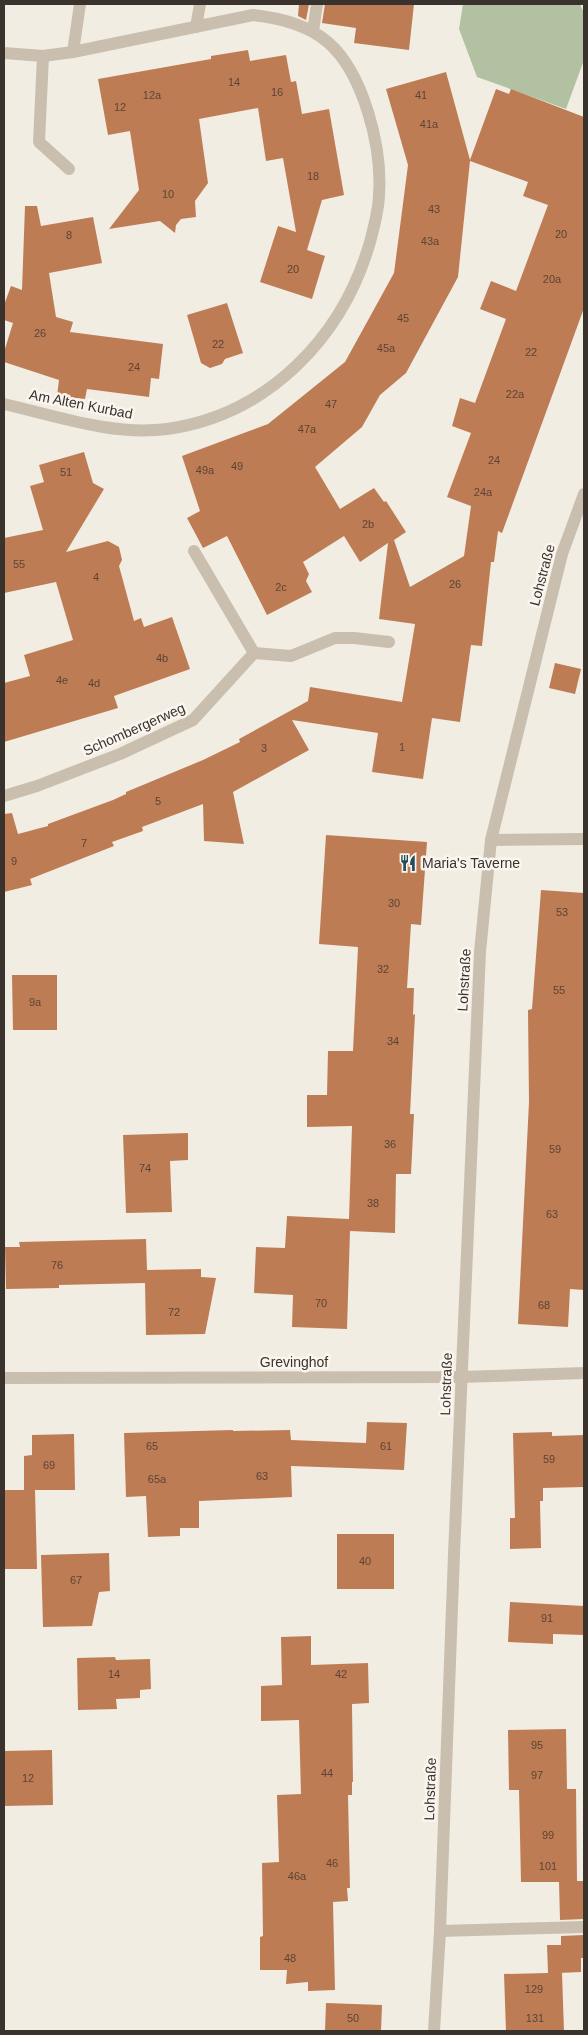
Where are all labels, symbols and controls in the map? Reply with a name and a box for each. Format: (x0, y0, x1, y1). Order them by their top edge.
house number: 14 (228, 76, 240, 88)
house number: 16 (271, 86, 283, 98)
house number: 12a (143, 89, 162, 101)
house number: 41 (415, 89, 427, 101)
house number: 12 (114, 101, 126, 113)
house number: 41a (420, 118, 439, 130)
house number: 18 (307, 170, 319, 182)
house number: 10 (162, 188, 174, 200)
house number: 43 (428, 203, 440, 215)
house number: 20 (555, 228, 567, 240)
house number: 8 (66, 229, 72, 241)
house number: 43a (421, 235, 440, 247)
house number: 20 (287, 263, 299, 275)
house number: 20a (543, 273, 562, 285)
house number: 45 (397, 312, 409, 324)
house number: 26 (34, 327, 46, 339)
house number: 22 (212, 338, 224, 350)
house number: 45a (377, 342, 396, 354)
house number: 22 (525, 346, 537, 358)
house number: 24 (128, 361, 140, 373)
street label: Am Alten Kurbad (28, 386, 134, 422)
house number: 22a (506, 388, 525, 400)
house number: 47 (325, 398, 337, 410)
house number: 47a (298, 423, 317, 435)
house number: 24 (488, 454, 500, 466)
house number: 49 (231, 460, 243, 472)
house number: 49a (196, 464, 215, 476)
house number: 51 (60, 466, 72, 478)
house number: 24a (474, 486, 493, 498)
house number: 2b (362, 518, 374, 530)
street label: Lohstraße (526, 542, 558, 608)
house number: 55 (13, 558, 25, 570)
house number: 4 (93, 571, 99, 583)
house number: 26 (449, 578, 461, 590)
house number: 2c (275, 581, 287, 593)
house number: 4b (156, 652, 168, 664)
house number: 4e (56, 674, 68, 686)
house number: 4d (88, 677, 100, 689)
street label: Schombergerweg (81, 699, 187, 759)
house number: 1 (399, 741, 405, 753)
house number: 3 (261, 742, 267, 754)
house number: 5 (155, 795, 161, 807)
house number: 7 (81, 837, 87, 849)
restaurant icon: Maria's Taverne (398, 853, 418, 873)
house number: 9 (11, 855, 17, 867)
place label: Maria's Taverne (422, 855, 520, 871)
house number: 30 (388, 897, 400, 909)
house number: 53 (556, 906, 568, 918)
street label: Lohstraße (454, 948, 474, 1012)
house number: 32 (377, 963, 389, 975)
house number: 55 (553, 984, 565, 996)
house number: 9a (29, 996, 42, 1008)
house number: 34 (387, 1035, 399, 1047)
house number: 36 (384, 1138, 396, 1150)
house number: 59 (549, 1143, 561, 1155)
house number: 74 (139, 1162, 151, 1174)
house number: 38 (367, 1197, 379, 1209)
house number: 63 (546, 1208, 558, 1220)
house number: 76 (51, 1259, 63, 1271)
house number: 70 (315, 1297, 327, 1309)
house number: 68 (538, 1299, 550, 1311)
house number: 72 (168, 1306, 180, 1318)
street label: Lohstraße (437, 1352, 455, 1416)
street label: Grevinghof (260, 1354, 328, 1370)
house number: 65 (146, 1440, 158, 1452)
house number: 61 (380, 1440, 392, 1452)
house number: 59 (543, 1453, 555, 1465)
house number: 69 (43, 1459, 55, 1471)
house number: 63 (256, 1470, 268, 1482)
house number: 65a (148, 1473, 167, 1485)
house number: 40 (359, 1555, 371, 1567)
house number: 67 (70, 1574, 82, 1586)
house number: 91 (541, 1612, 553, 1624)
house number: 14 (108, 1668, 120, 1680)
house number: 42 (335, 1668, 347, 1680)
house number: 95 (531, 1739, 543, 1751)
street label: Lohstraße (421, 1757, 439, 1821)
house number: 44 (321, 1767, 333, 1779)
house number: 97 (531, 1769, 543, 1781)
house number: 12 (22, 1772, 34, 1784)
house number: 99 (542, 1829, 554, 1841)
house number: 46 (326, 1857, 338, 1869)
house number: 101 (539, 1860, 557, 1872)
house number: 46a (288, 1870, 307, 1882)
house number: 48 (284, 1952, 296, 1964)
house number: 129 (525, 1983, 543, 1995)
house number: 50 (347, 2012, 359, 2024)
house number: 131 (526, 2012, 544, 2024)

